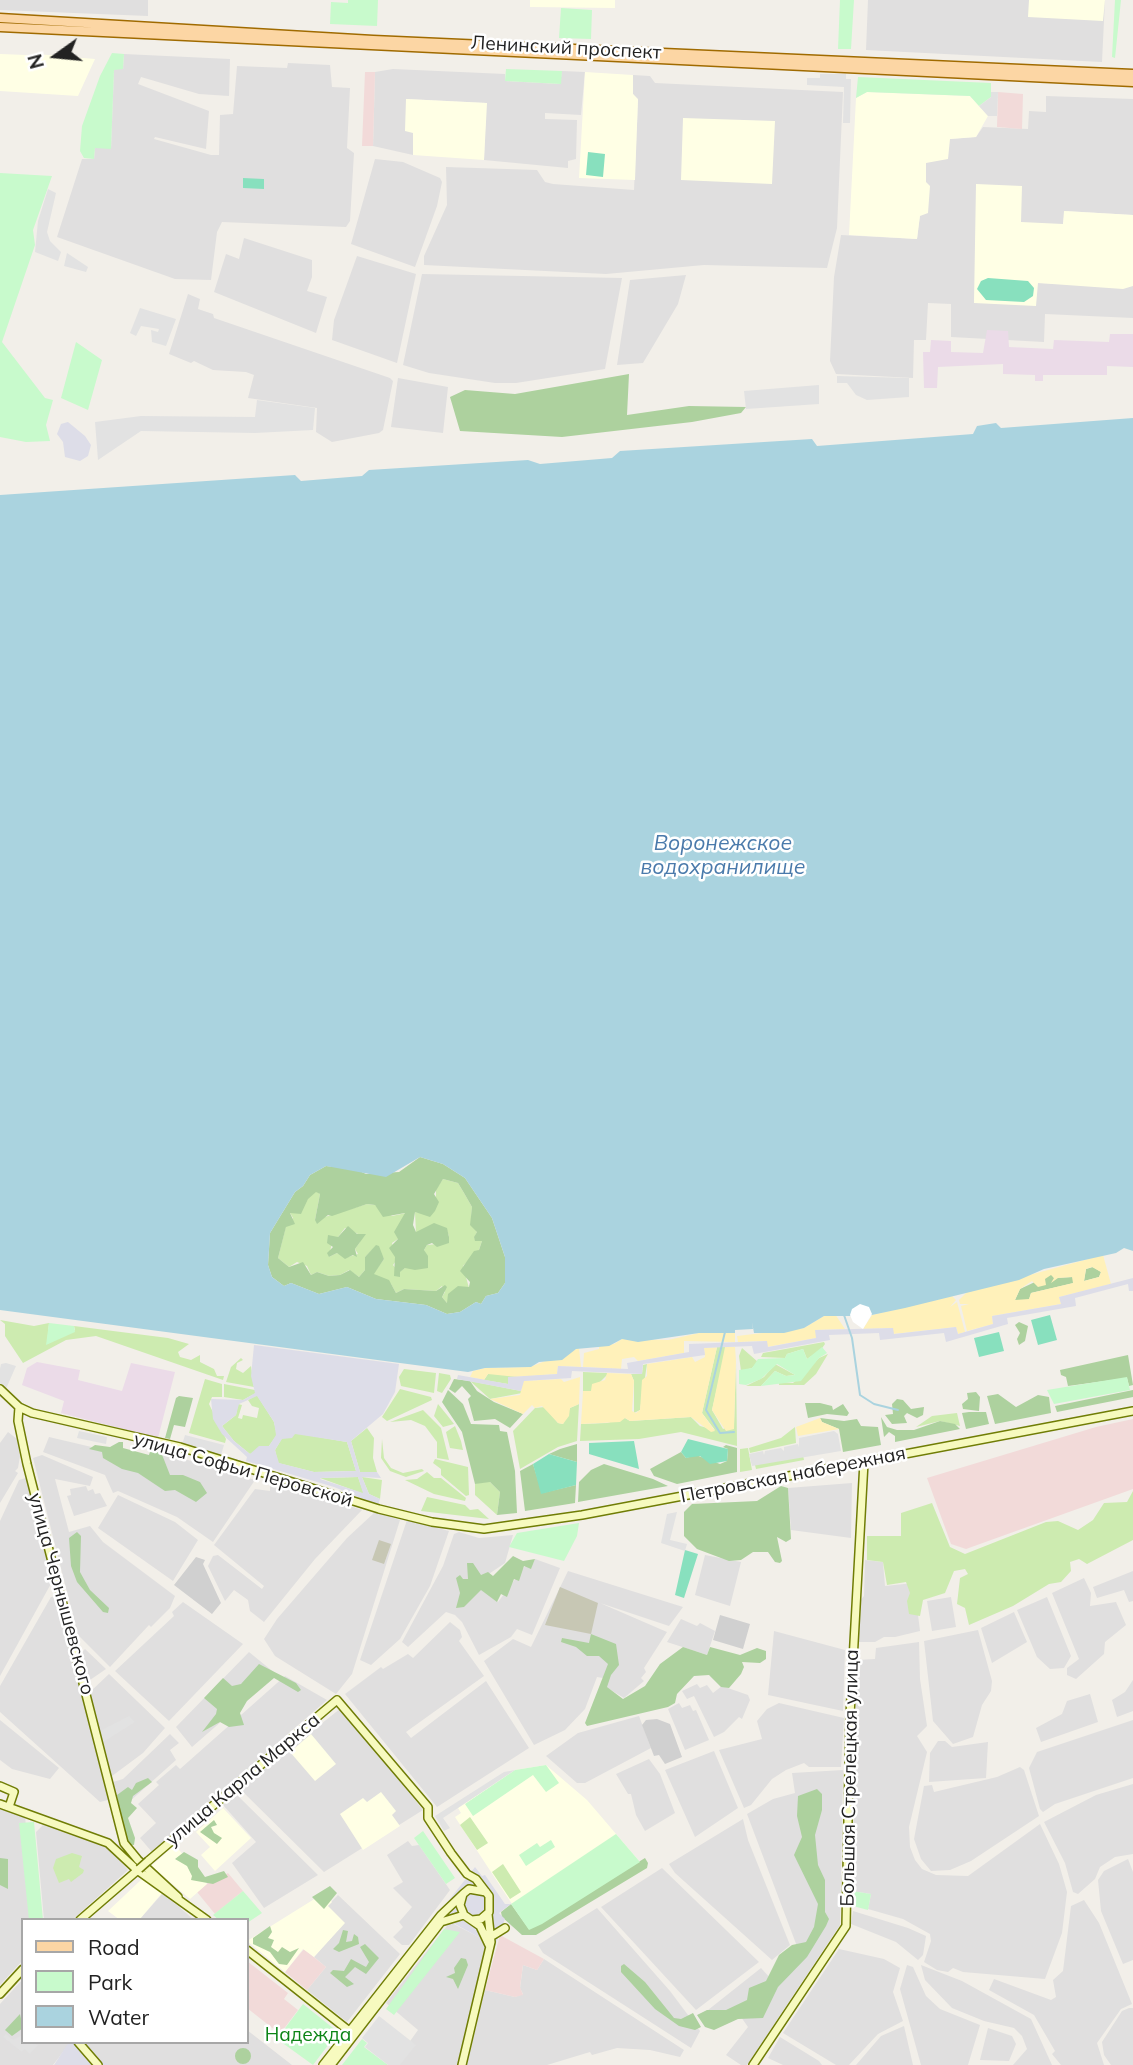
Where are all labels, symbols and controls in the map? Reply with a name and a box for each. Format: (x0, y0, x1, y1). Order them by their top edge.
north arrow (21, 21, 91, 91)
street label: Ленинский проспект (470, 32, 662, 64)
text: N (22, 51, 49, 71)
water label: Воронежское водохранилище (641, 831, 805, 881)
street label: улица Софьи Перовской (131, 1428, 355, 1512)
street label: Петровская набережная (678, 1442, 908, 1508)
street label: улица Чернышевского (23, 1491, 99, 1697)
street label: Большая Стрелецкая улица (836, 1649, 864, 1907)
street label: улица Карла Маркса (161, 1709, 325, 1851)
legend (21, 1918, 248, 2044)
text: Road (88, 1934, 139, 1960)
text: Park (88, 1969, 132, 1995)
text: Water (88, 2004, 149, 2030)
park label: Надежда (265, 2024, 351, 2046)

